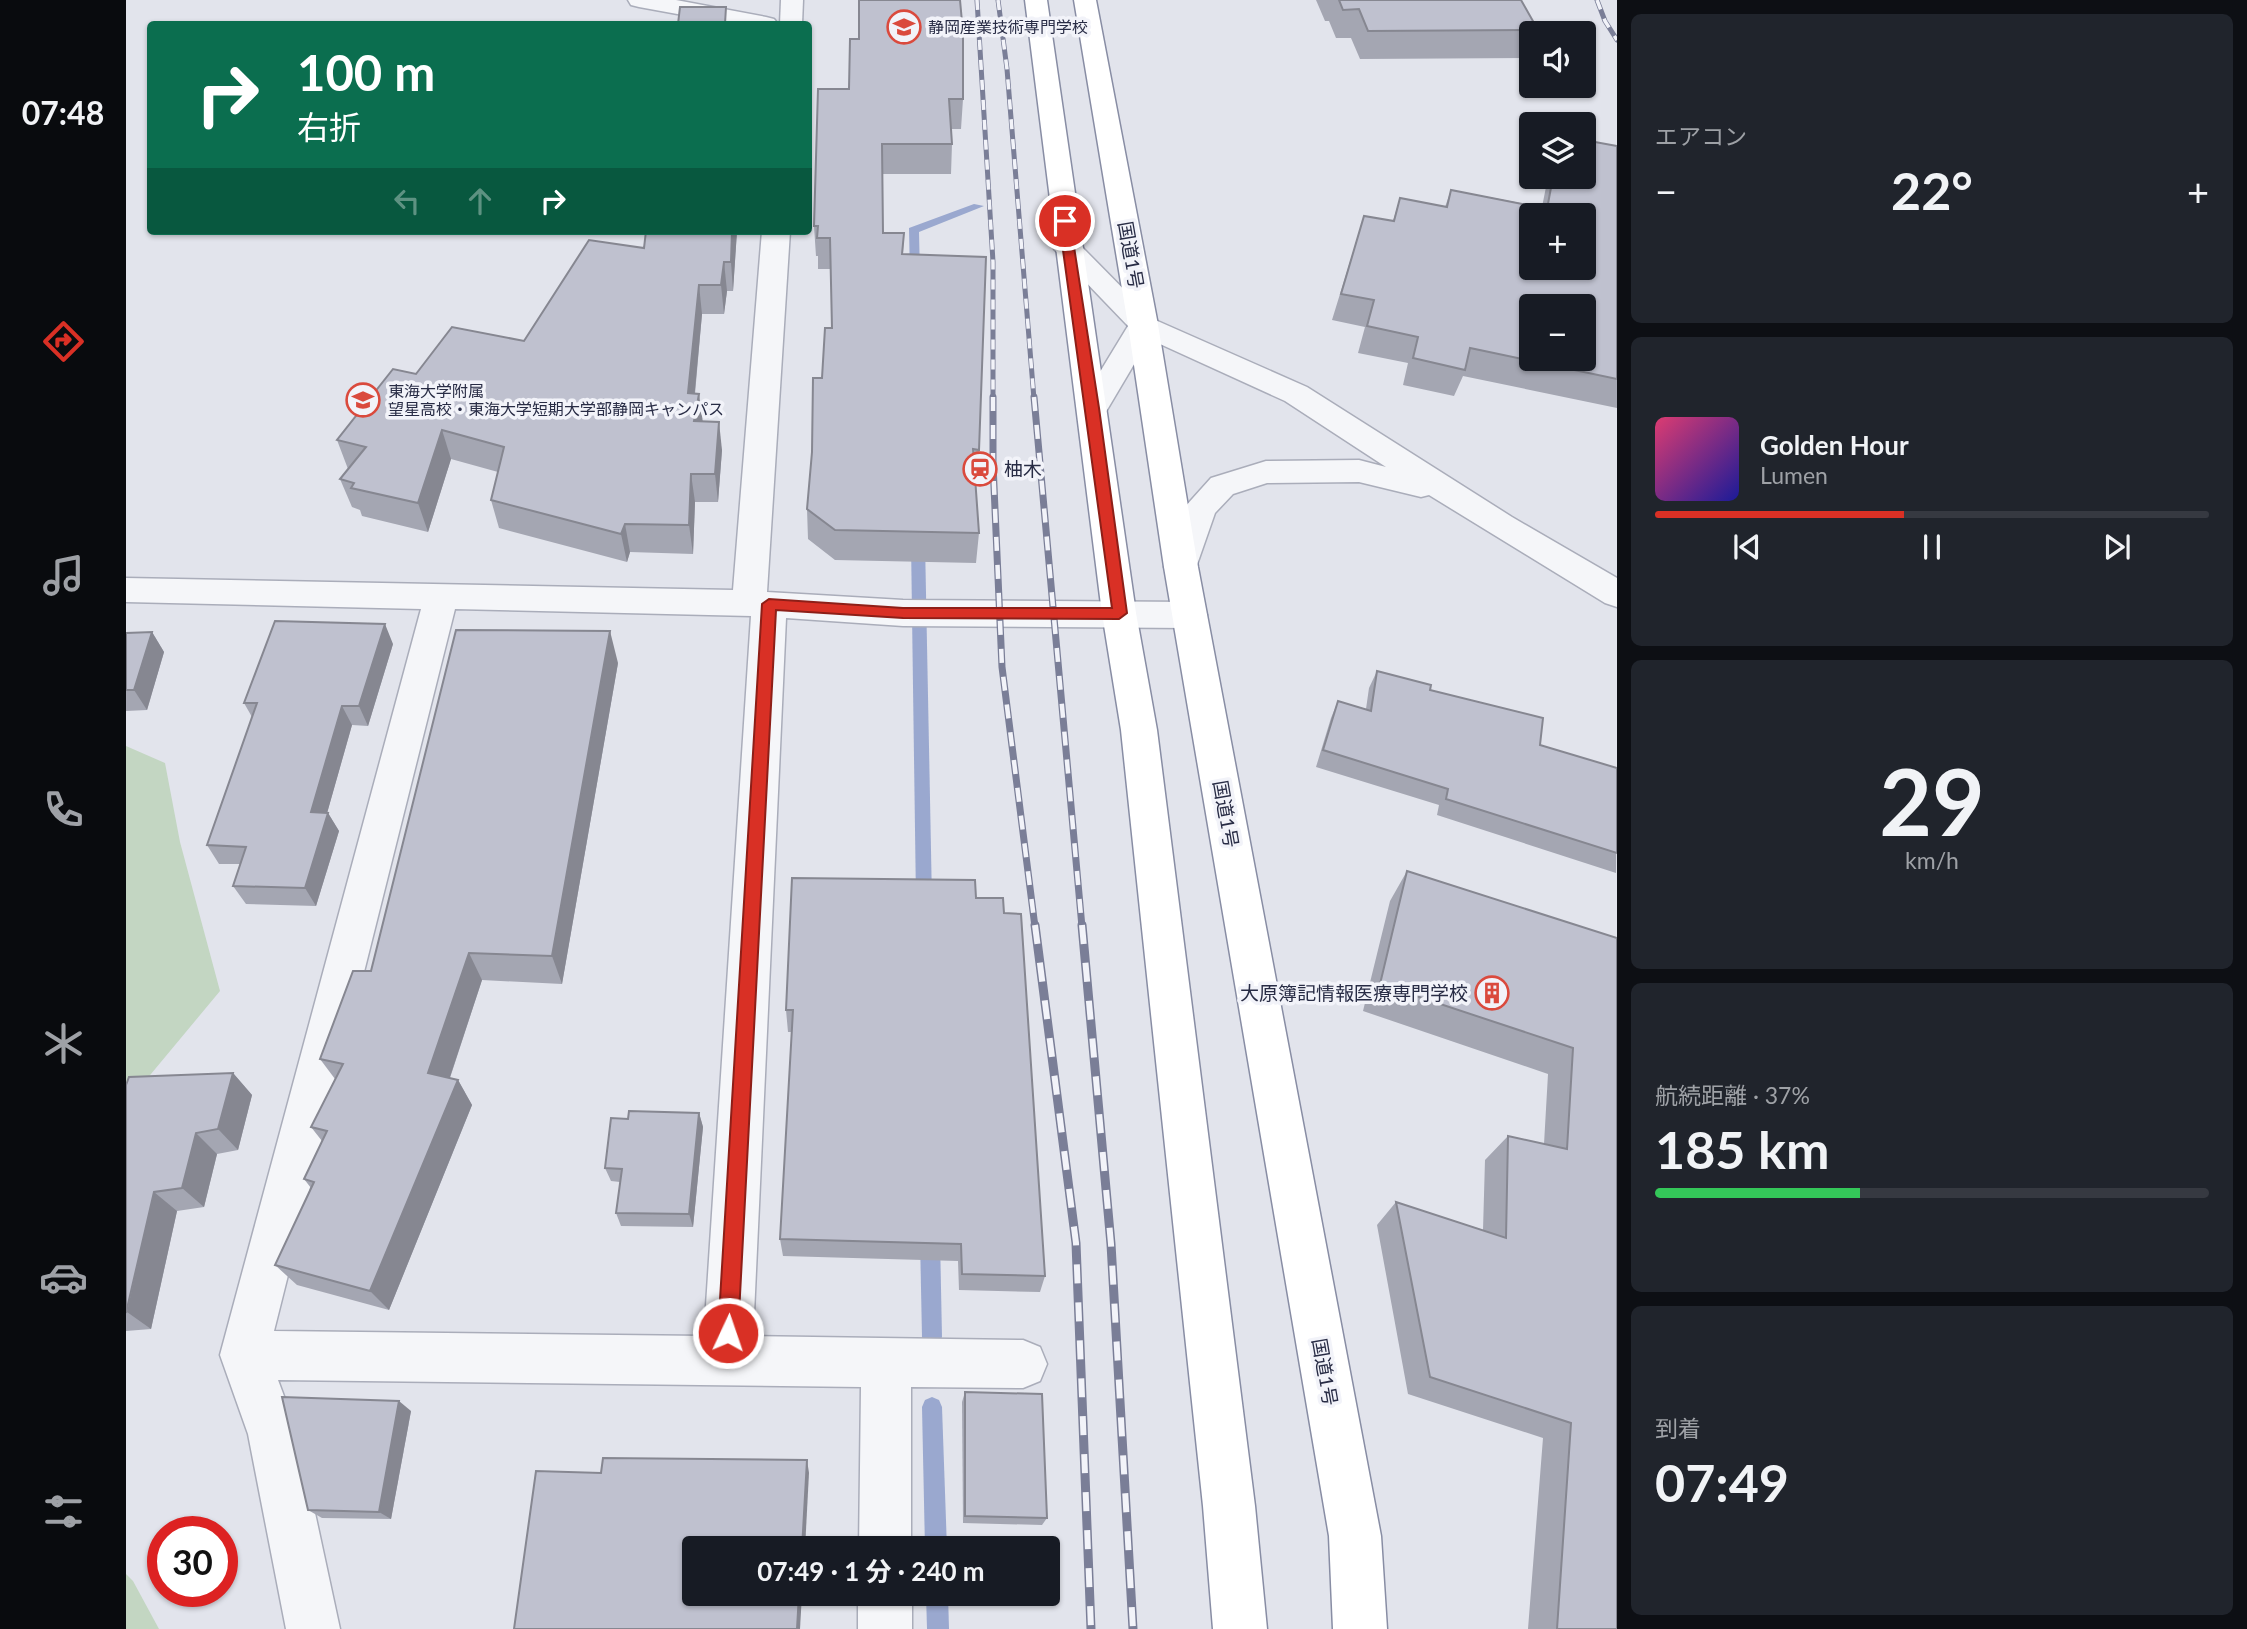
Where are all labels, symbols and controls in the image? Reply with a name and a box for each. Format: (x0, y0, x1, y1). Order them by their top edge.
school or university icon: 静岡産業技術専門学校 (885, 8, 923, 46)
place label: 静岡産業技術専門学校 (928, 17, 1088, 36)
map controls (1519, 21, 1596, 371)
button: sound (1519, 21, 1596, 98)
text: 100 m (297, 43, 435, 101)
icon: right (182, 49, 273, 140)
text: 07:48 (22, 93, 104, 132)
text: 右折 (297, 107, 361, 146)
button: layers (1519, 112, 1596, 189)
text: エアコン (1655, 122, 1747, 150)
text: 22° (1891, 159, 1973, 221)
text: − (1655, 168, 1677, 214)
text: + (2187, 168, 2209, 214)
icon: left (388, 182, 426, 220)
icon: ahead (461, 182, 499, 220)
icon: right (534, 182, 572, 220)
pin (1035, 191, 1095, 251)
icon: arrive (1046, 202, 1084, 240)
button: + (1519, 203, 1596, 280)
street label: 国道1号 (1114, 219, 1149, 290)
button: − (1519, 294, 1596, 371)
icon: directions (39, 317, 88, 366)
school or university icon: 東海大学附属 望星高校・東海大学短期大学部静岡キャンパス (344, 381, 382, 419)
place label: 東海大学附属 望星高校・東海大学短期大学部静岡キャンパス (388, 381, 724, 418)
text: Golden Hour (1760, 429, 1909, 461)
station icon: 柚木 (961, 450, 999, 488)
place label: 柚木 (1004, 457, 1042, 480)
text: Lumen (1760, 461, 1828, 489)
icon: previous (1728, 528, 1766, 566)
icon: pause (1913, 528, 1951, 566)
icon: next (2098, 528, 2136, 566)
icon: music (39, 551, 88, 600)
text: 29 (1879, 746, 1985, 855)
street label: 国道1号 (1209, 778, 1244, 849)
icon: phone (39, 785, 88, 834)
text: km/h (1905, 846, 1959, 874)
building icon: 大原簿記情報医療専門学校 (1473, 974, 1511, 1012)
place label: 大原簿記情報医療専門学校 (1240, 981, 1468, 1004)
icon: climate (39, 1019, 88, 1068)
text: 航続距離 · 37% (1655, 1081, 1810, 1109)
text: 185 km (1655, 1118, 1829, 1180)
icon: car (39, 1253, 88, 1302)
position arrow (691, 1296, 765, 1370)
street label: 国道1号 (1308, 1336, 1343, 1407)
text: 到着 (1655, 1414, 1701, 1442)
text: 07:49 (1655, 1451, 1789, 1513)
icon: filters (39, 1487, 88, 1536)
speed limit sign: 30 (147, 1516, 238, 1607)
text: 07:49 · 1 分 · 240 m (757, 1555, 985, 1587)

